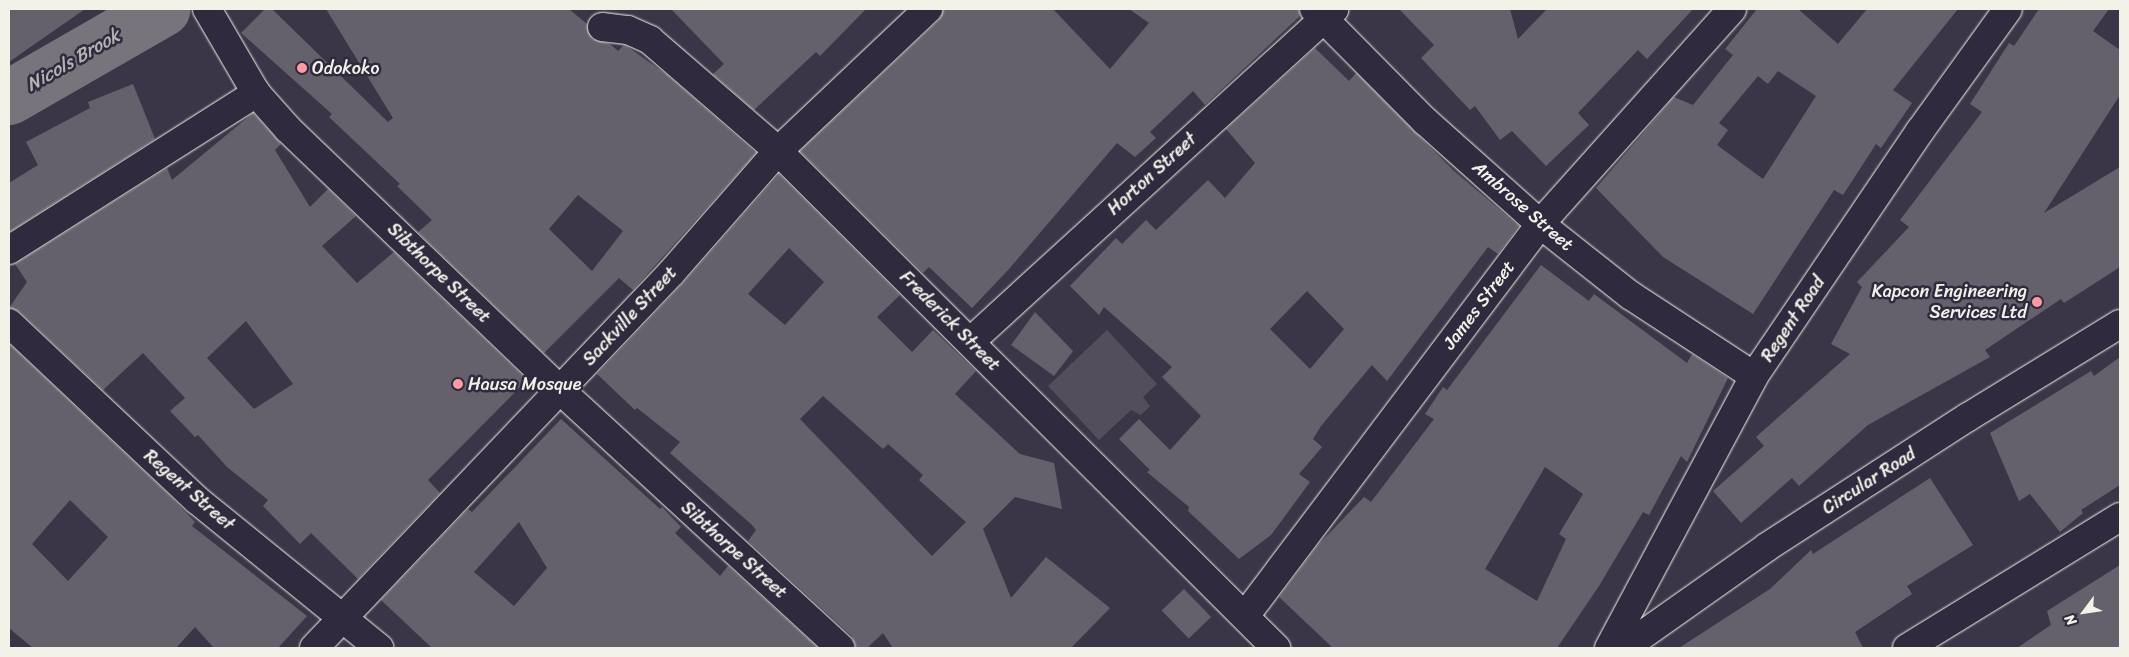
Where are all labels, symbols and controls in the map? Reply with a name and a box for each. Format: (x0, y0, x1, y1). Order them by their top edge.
water label: Nicols Brook (22, 24, 124, 96)
place label: Odokoko (312, 57, 379, 79)
marker: Odokoko (296, 62, 308, 74)
street label: Horton Street (1103, 128, 1201, 220)
street label: Ambrose Street (1468, 156, 1578, 256)
street label: Sibthorpe Street (383, 218, 495, 328)
street label: James Street (1439, 256, 1519, 354)
street label: Sackville Street (578, 262, 682, 370)
street label: Frederick Street (895, 266, 1005, 376)
street label: Regent Road (1756, 272, 1830, 366)
place label: Kapcon Engineering Services Ltd (1872, 281, 2027, 324)
marker: Kapcon Engineering Services Ltd (2031, 296, 2043, 308)
place label: Hausa Mosque (468, 373, 581, 395)
marker: Hausa Mosque (452, 378, 464, 390)
street label: Circular Road (1818, 443, 1920, 519)
street label: Regent Street (139, 445, 239, 535)
street label: Sibthorpe Street (677, 497, 791, 603)
north arrow (2059, 587, 2109, 637)
text: N (2058, 609, 2084, 631)

